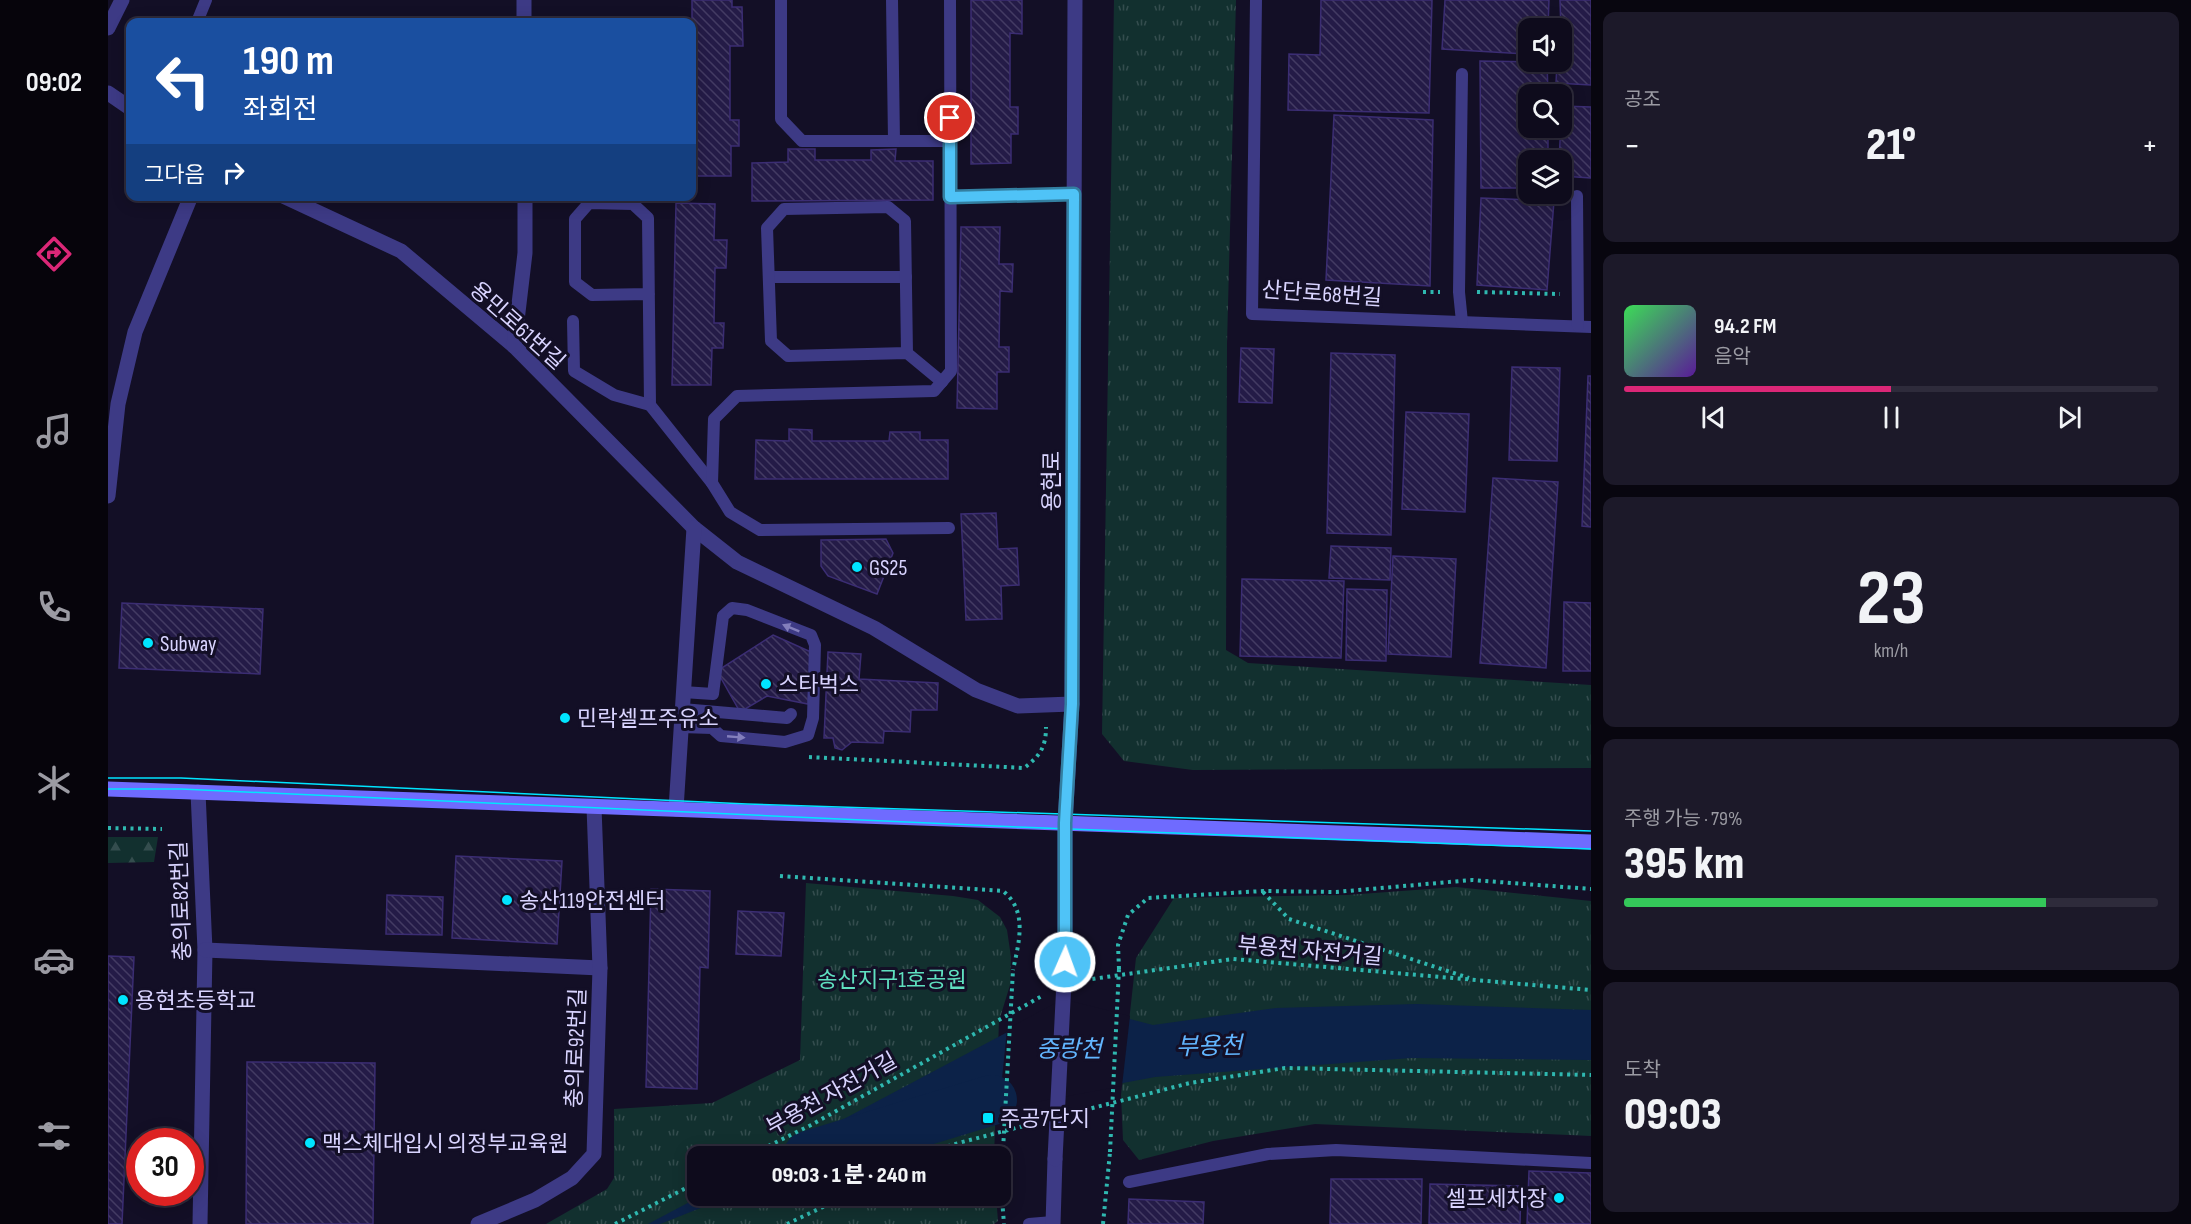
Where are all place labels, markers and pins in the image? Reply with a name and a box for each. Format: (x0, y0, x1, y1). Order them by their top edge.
pin (924, 92, 975, 143)
place label: GS25 (869, 555, 907, 582)
marker: GS25 (850, 560, 864, 574)
place label: Subway (160, 631, 217, 658)
marker: Subway (141, 636, 155, 650)
place label: 스타벅스 (778, 672, 859, 699)
marker: 스타벅스 (759, 677, 773, 691)
place label: 민락셀프주유소 (577, 706, 719, 733)
marker: 민락셀프주유소 (558, 711, 572, 725)
place label: 송산119안전센터 (519, 888, 666, 915)
marker: 송산119안전센터 (500, 893, 514, 907)
place label: 용현초등학교 (135, 988, 256, 1015)
marker: 용현초등학교 (116, 993, 130, 1007)
place label: 주공7단지 (1000, 1106, 1090, 1133)
marker: 주공7단지 (981, 1111, 995, 1125)
place label: 맥스체대입시 의정부교육원 (322, 1131, 568, 1158)
marker: 맥스체대입시 의정부교육원 (303, 1136, 317, 1150)
place label: 셀프세차장 (1446, 1186, 1547, 1213)
marker: 셀프세차장 (1552, 1191, 1566, 1205)

